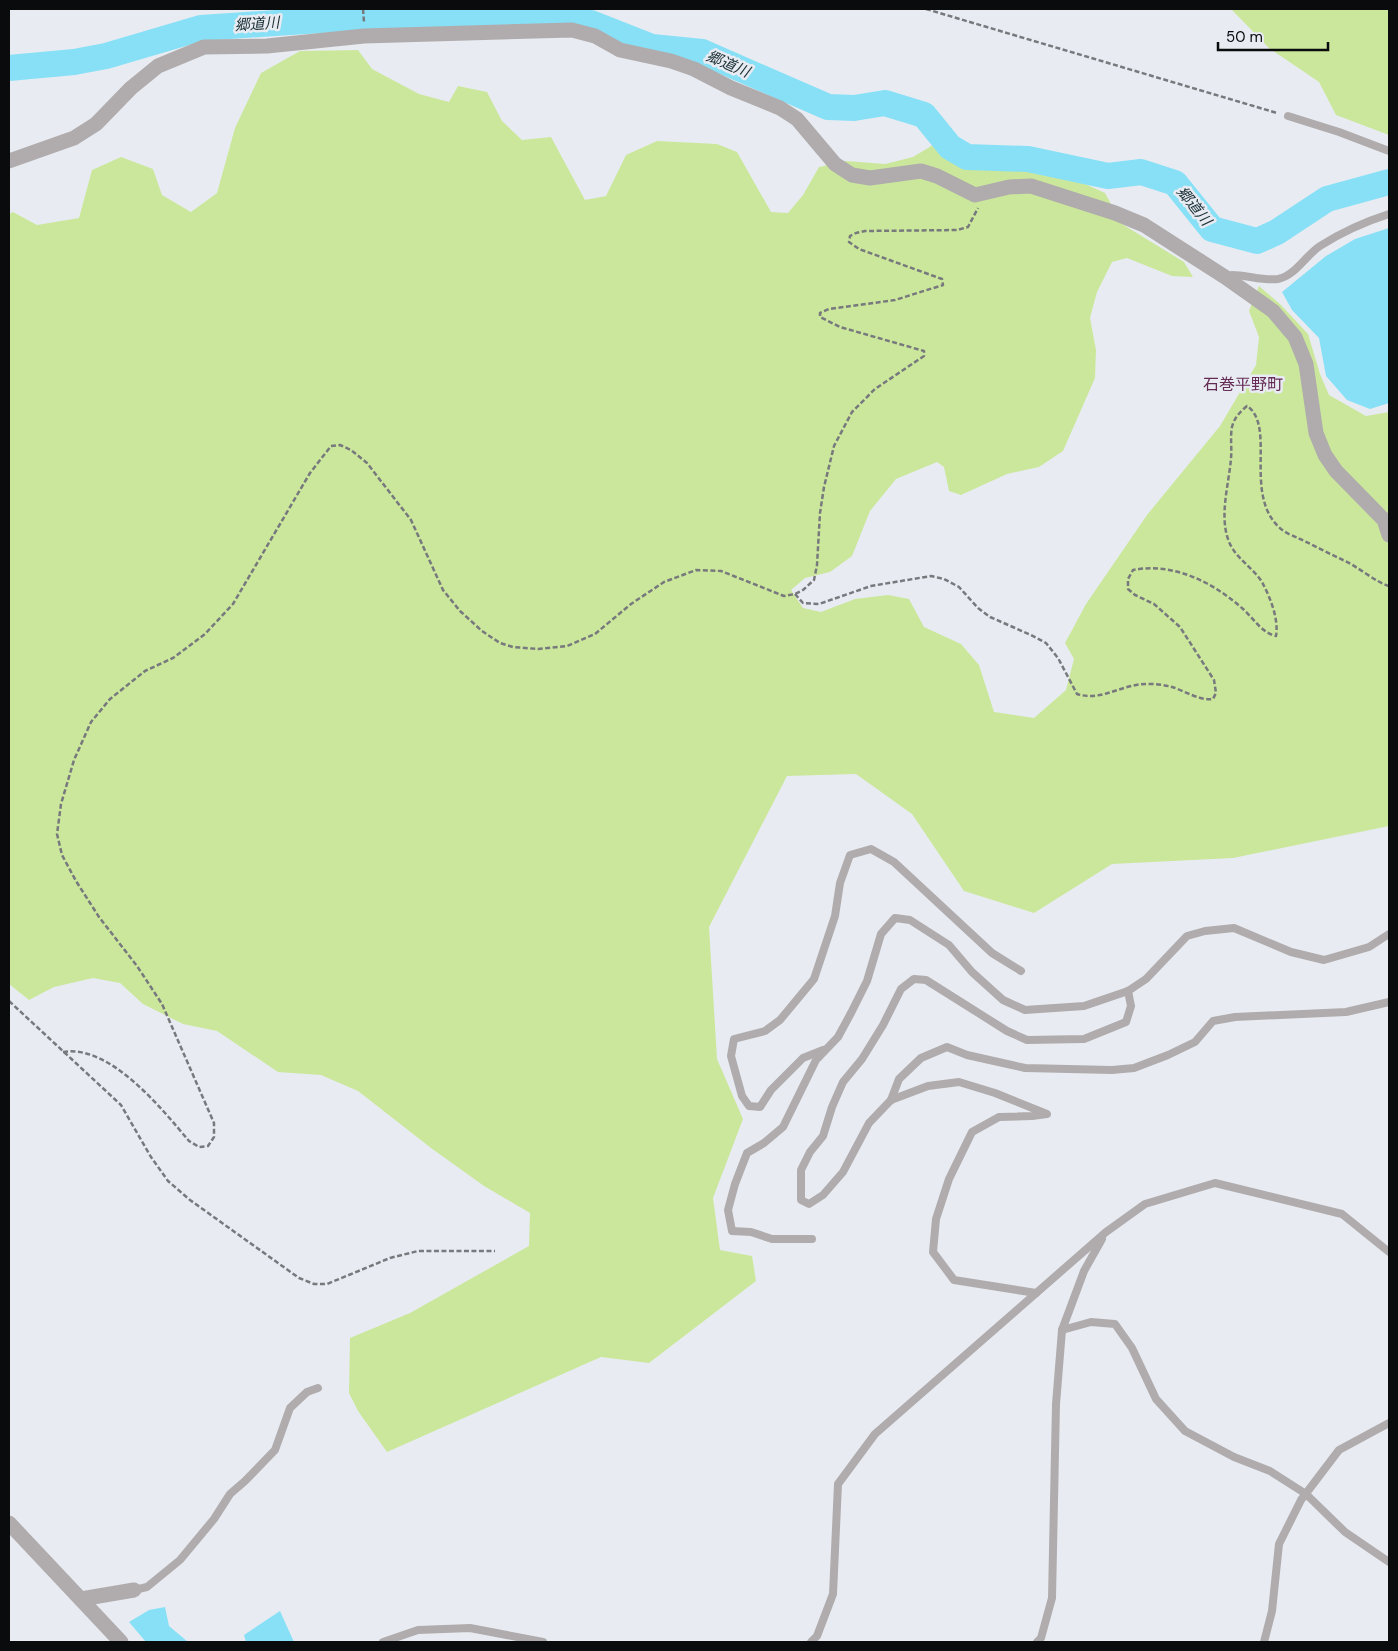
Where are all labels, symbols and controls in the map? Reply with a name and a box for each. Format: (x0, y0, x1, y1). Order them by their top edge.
water label: 郷道川 (234, 12, 282, 36)
scale bar (1218, 20, 1328, 52)
text: 50 m (1226, 27, 1263, 47)
water label: 郷道川 (703, 46, 754, 83)
water label: 郷道川 (1172, 182, 1217, 231)
district label: 石巻平野町 (1203, 374, 1283, 395)

